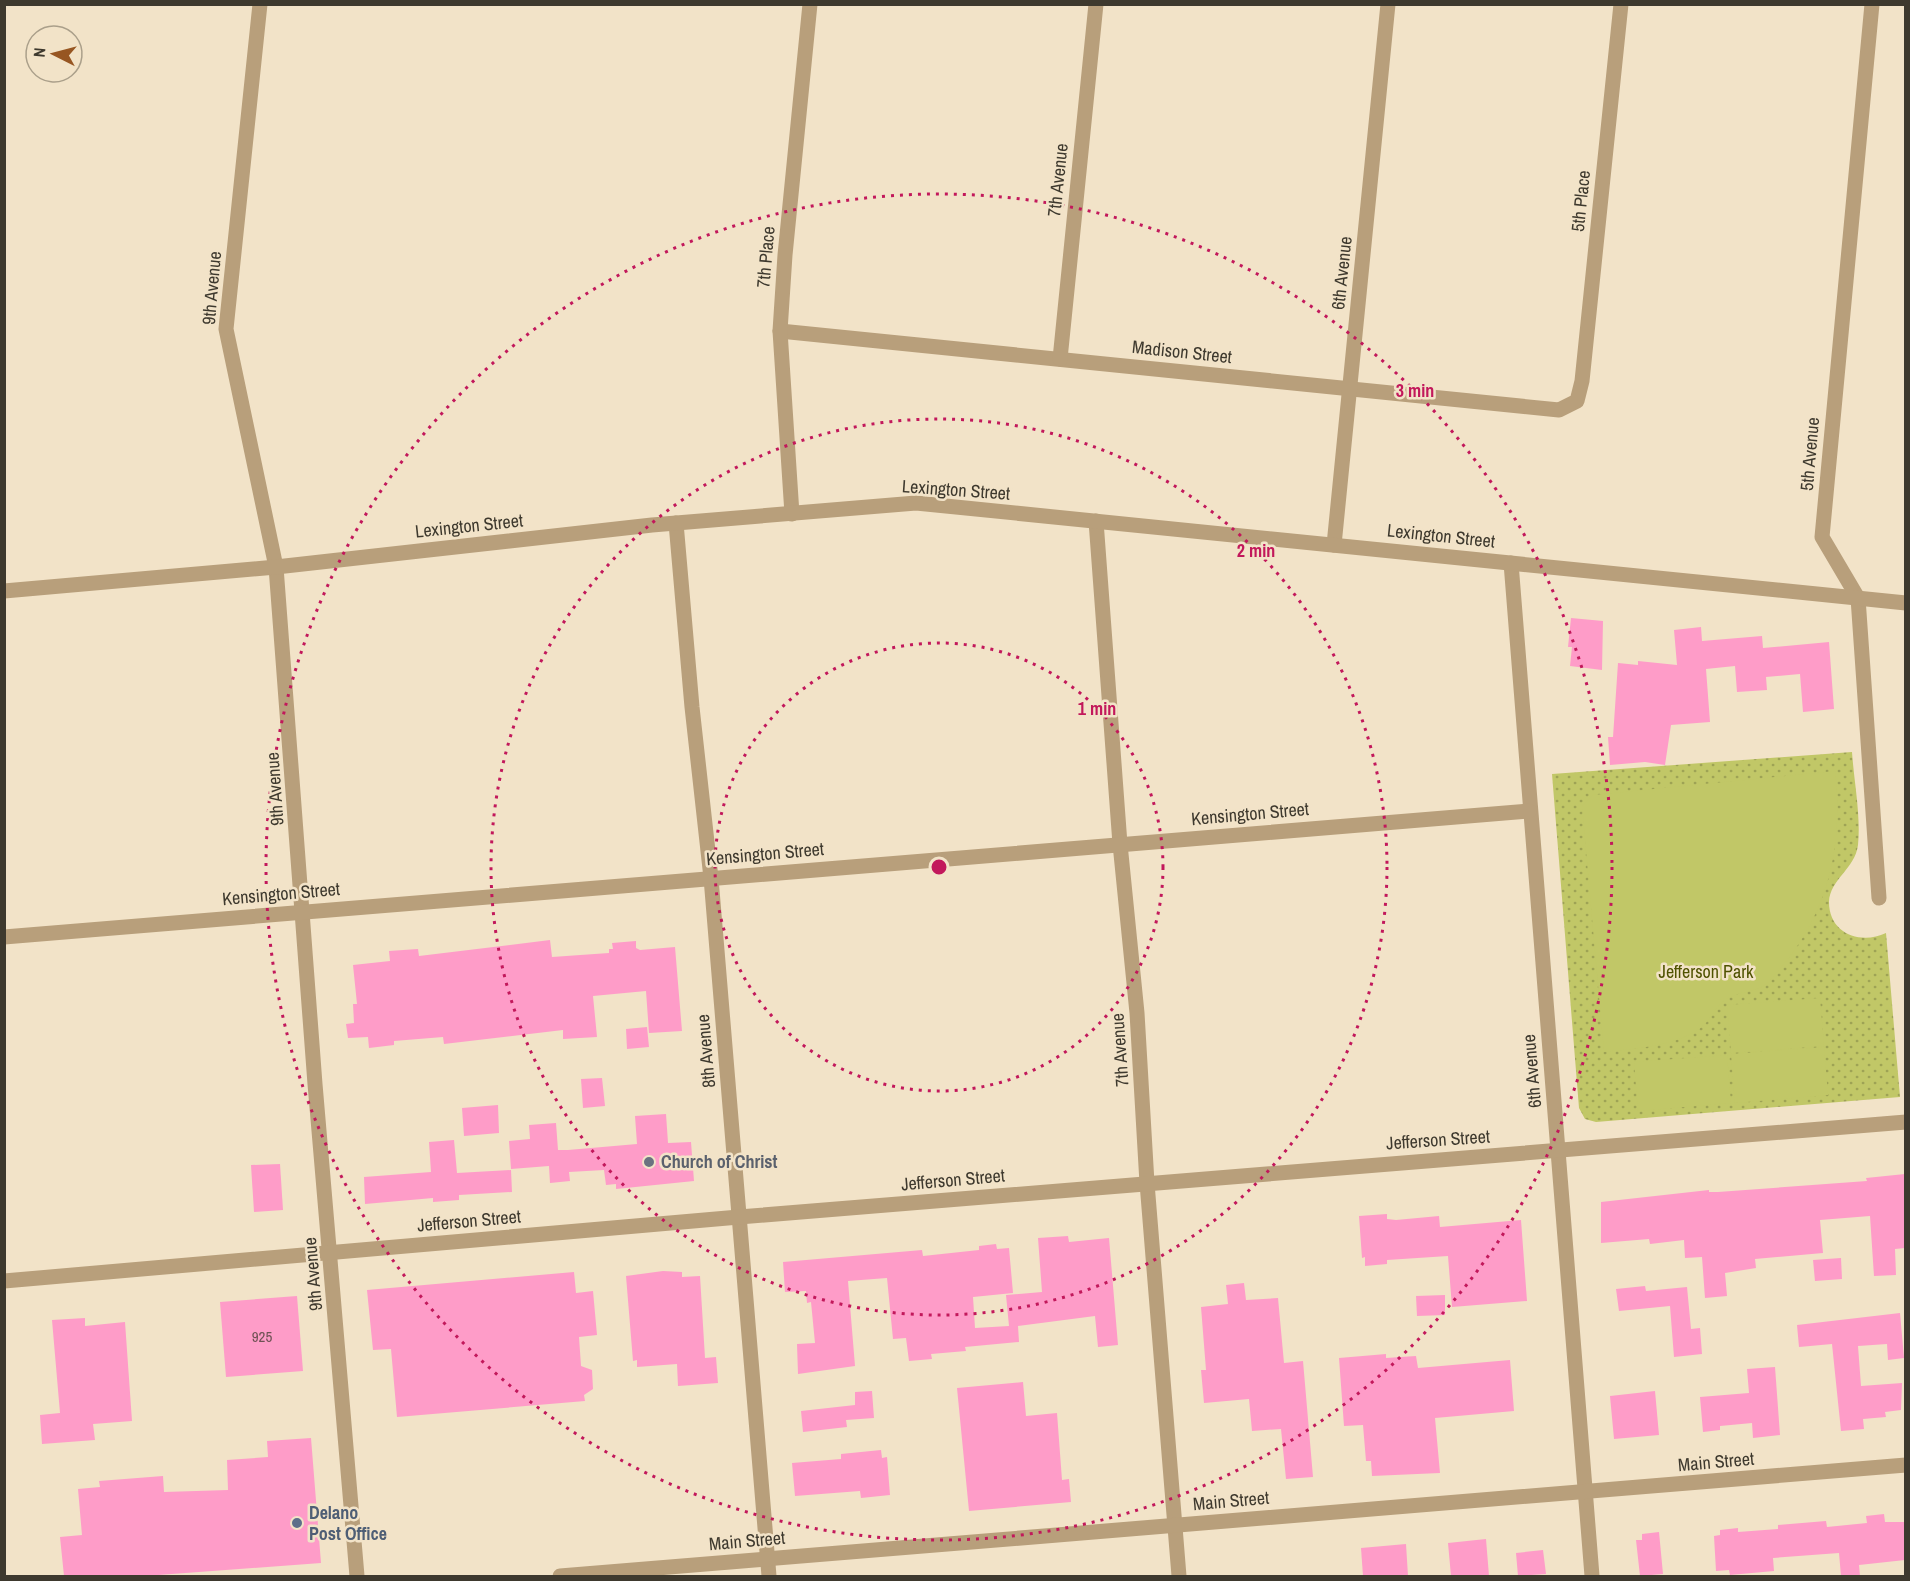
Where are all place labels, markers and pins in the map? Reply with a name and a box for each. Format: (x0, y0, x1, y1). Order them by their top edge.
centre of rings (929, 857, 949, 877)
place label: Church of Christ (661, 1149, 778, 1174)
marker: Church of Christ (642, 1155, 656, 1169)
place label: Delano Post Office (309, 1500, 387, 1546)
marker: Delano Post Office (290, 1516, 304, 1530)

